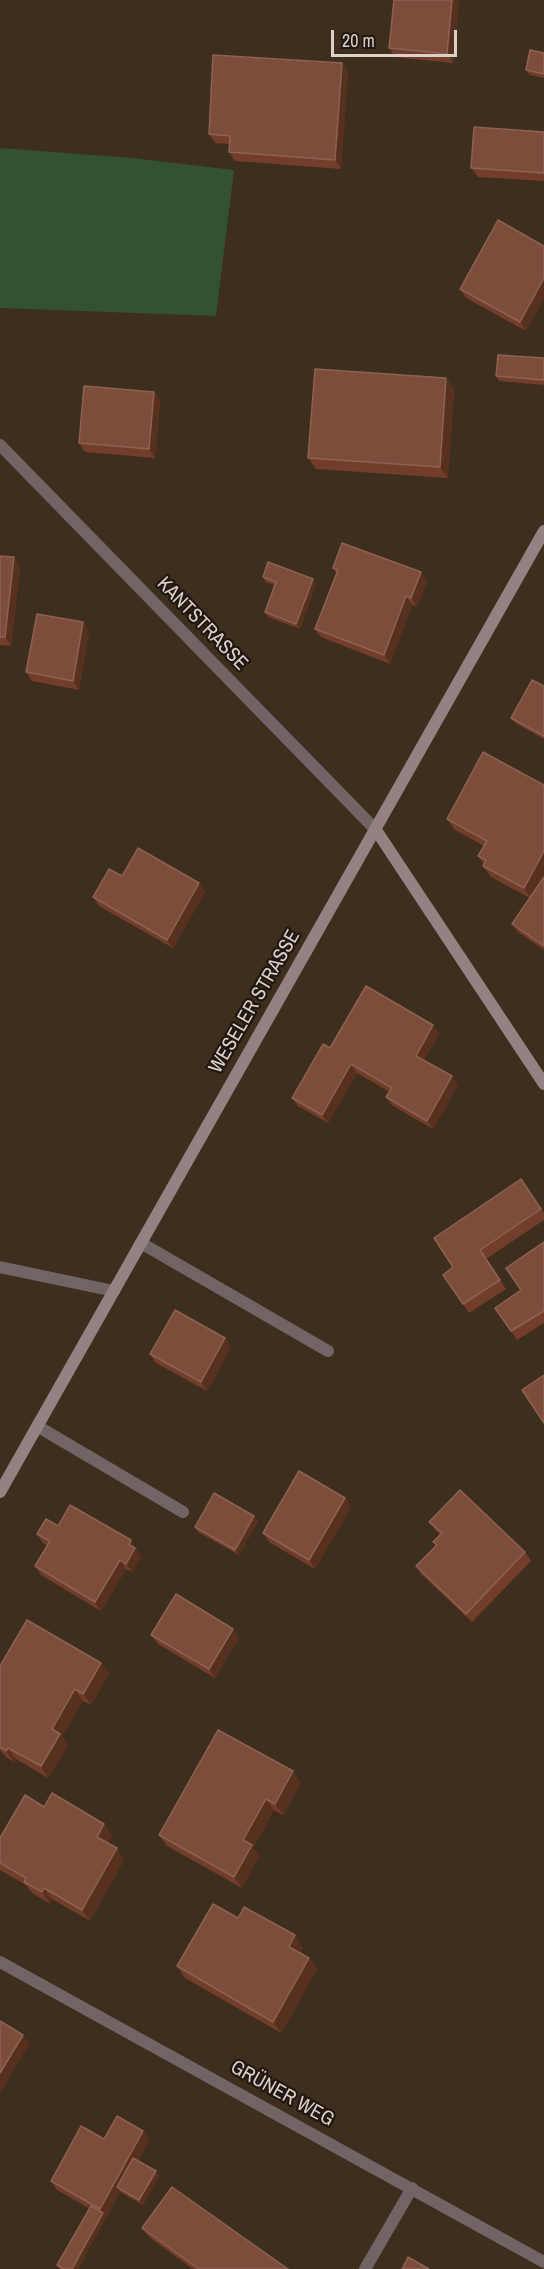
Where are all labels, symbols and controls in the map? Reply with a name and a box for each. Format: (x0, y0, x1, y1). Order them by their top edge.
scale bar (334, 18, 460, 56)
text: 20 m (342, 28, 375, 53)
street label: KANTSTRASSE (152, 572, 252, 676)
street label: WESELER STRASSE (204, 926, 306, 1078)
street label: GRÜNER WEG (226, 2056, 338, 2132)

